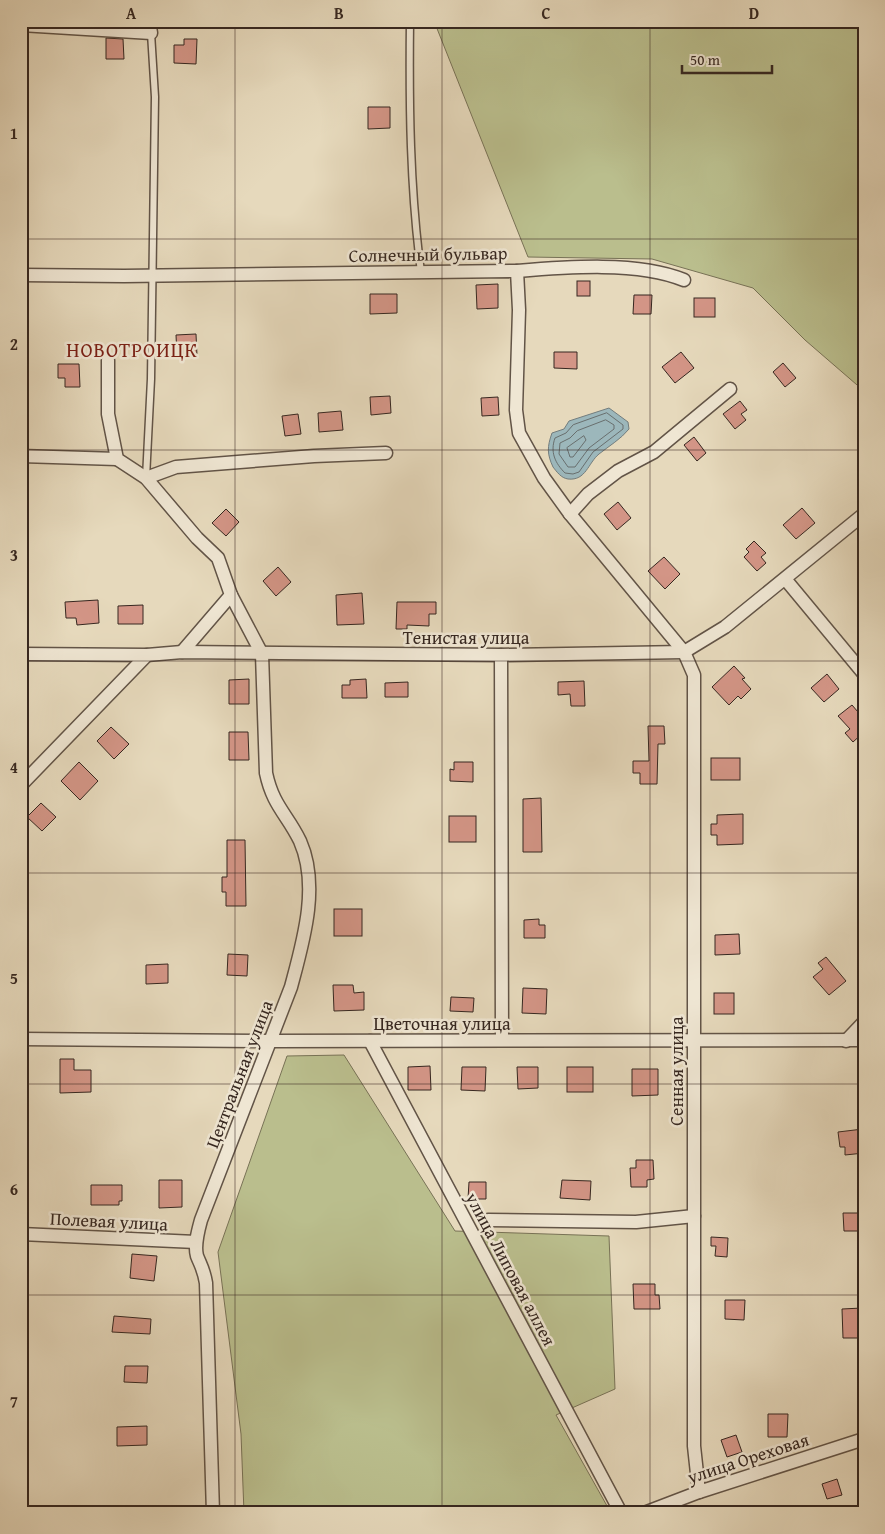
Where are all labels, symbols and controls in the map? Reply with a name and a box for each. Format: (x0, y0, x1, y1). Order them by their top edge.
text: A (126, 1, 137, 25)
text: B (334, 1, 344, 25)
text: C (541, 1, 551, 25)
text: D (749, 1, 759, 25)
scale bar (682, 42, 772, 74)
text: 50 m (690, 49, 721, 70)
text: 1 (10, 121, 18, 145)
street label: Солнечный бульвар (348, 239, 508, 269)
text: 2 (10, 332, 18, 356)
district label: НОВОТРОИЦК (66, 335, 198, 364)
text: 3 (10, 543, 18, 567)
street label: Тенистая улица (403, 624, 530, 651)
text: 4 (10, 755, 18, 779)
text: 5 (10, 966, 18, 990)
street label: Центральная улица (198, 996, 280, 1152)
street label: Цветочная улица (373, 1010, 511, 1037)
street label: Сенная улица (663, 1016, 690, 1126)
text: 6 (10, 1177, 18, 1201)
street label: улица Липовая аллея (459, 1187, 563, 1351)
street label: Полевая улица (49, 1204, 169, 1238)
text: 7 (10, 1389, 18, 1413)
street label: улица Ореховая (683, 1426, 812, 1491)

